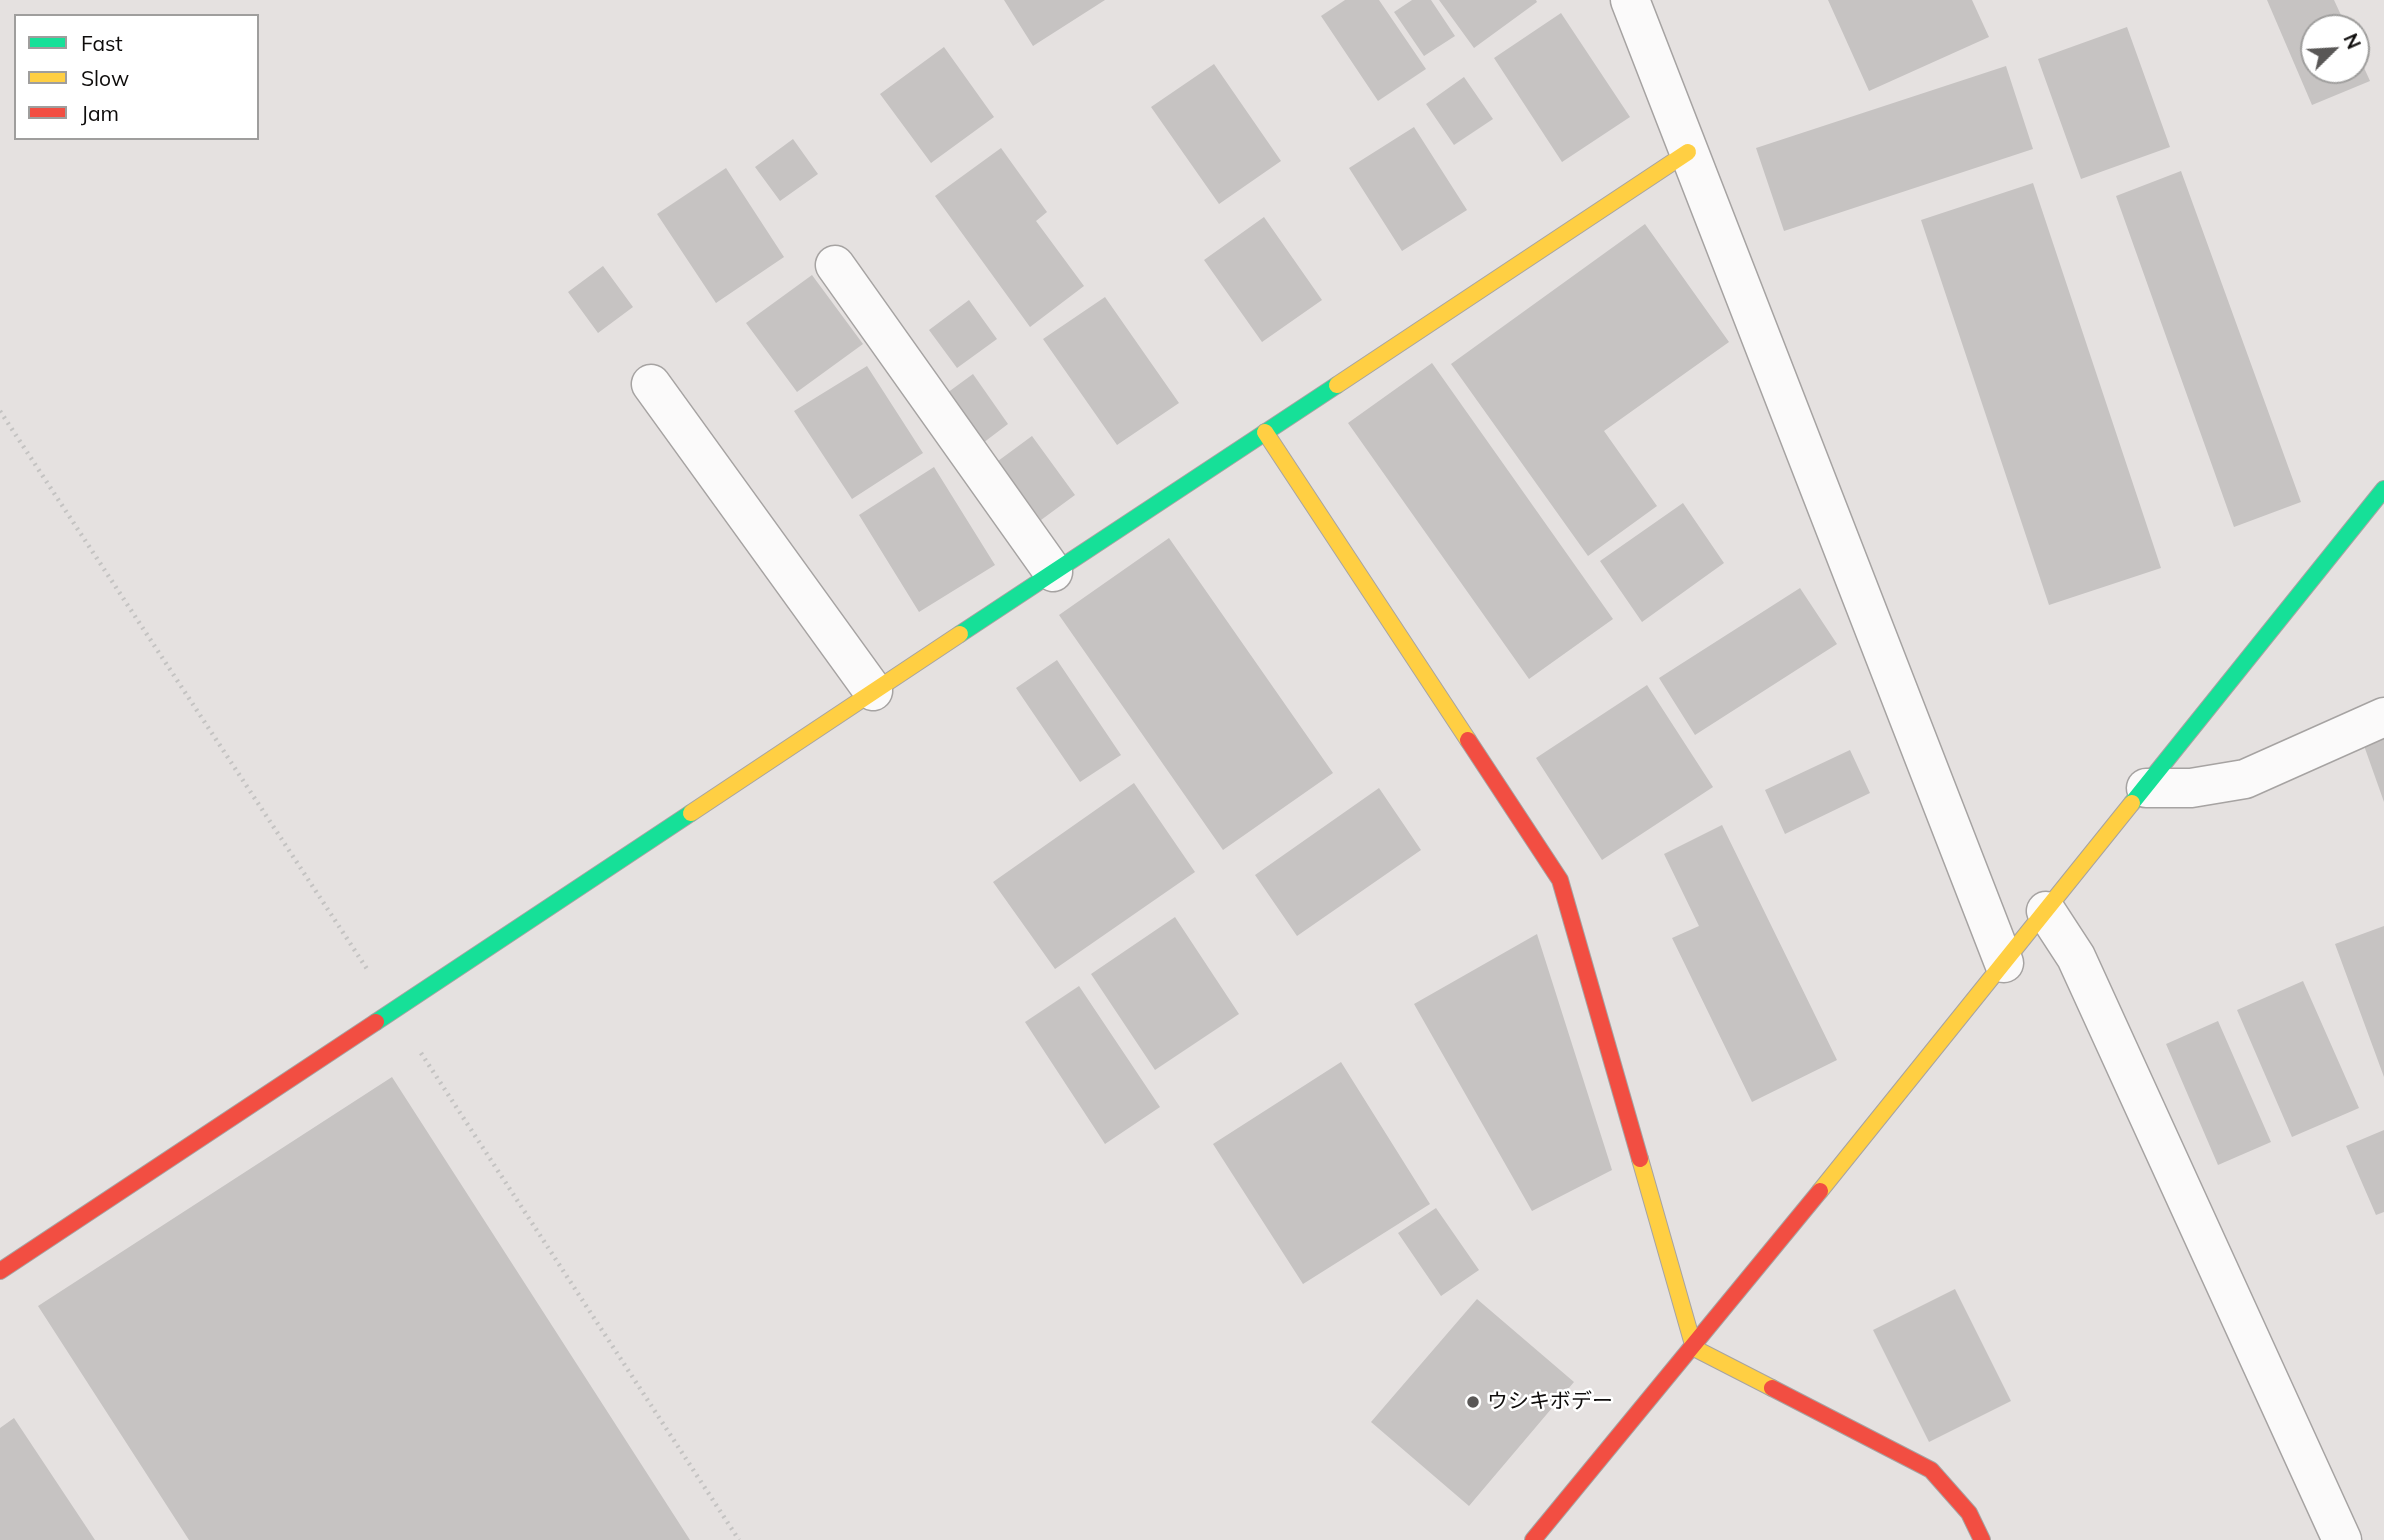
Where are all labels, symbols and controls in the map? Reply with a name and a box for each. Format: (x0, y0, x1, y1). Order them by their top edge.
legend (14, 14, 259, 140)
north arrow (2300, 14, 2370, 84)
text: Fast (81, 30, 123, 56)
text: N (2338, 30, 2366, 53)
text: Slow (81, 65, 129, 91)
text: Jam (81, 100, 119, 126)
place label: ウシキボデー (1487, 1389, 1613, 1415)
marker: ウシキボデー (1465, 1394, 1481, 1410)

